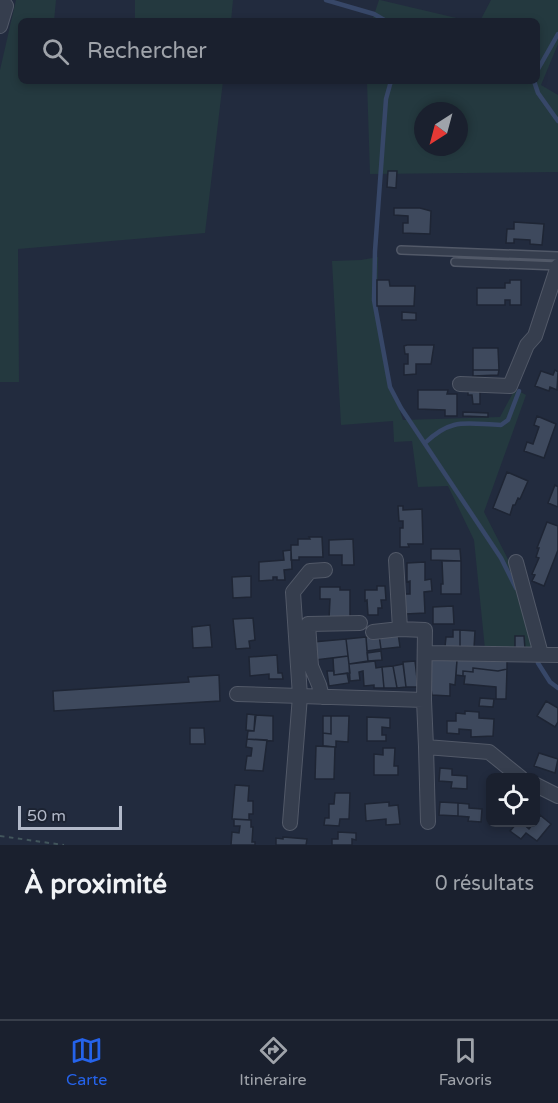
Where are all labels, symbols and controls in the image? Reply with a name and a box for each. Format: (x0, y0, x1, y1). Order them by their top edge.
search box (18, 18, 540, 84)
icon: search (39, 35, 72, 68)
text: Rechercher (87, 38, 207, 64)
north arrow (414, 102, 468, 156)
map controls (486, 773, 540, 827)
button: locate (486, 773, 540, 827)
scale bar (18, 803, 122, 830)
text: 50 m (27, 806, 66, 826)
text: À proximité (24, 869, 167, 900)
text: 0 résultats (435, 872, 534, 896)
tab: Carte (66, 1034, 107, 1090)
tab: Itinéraire (239, 1034, 307, 1090)
tab: Favoris (439, 1034, 492, 1090)

